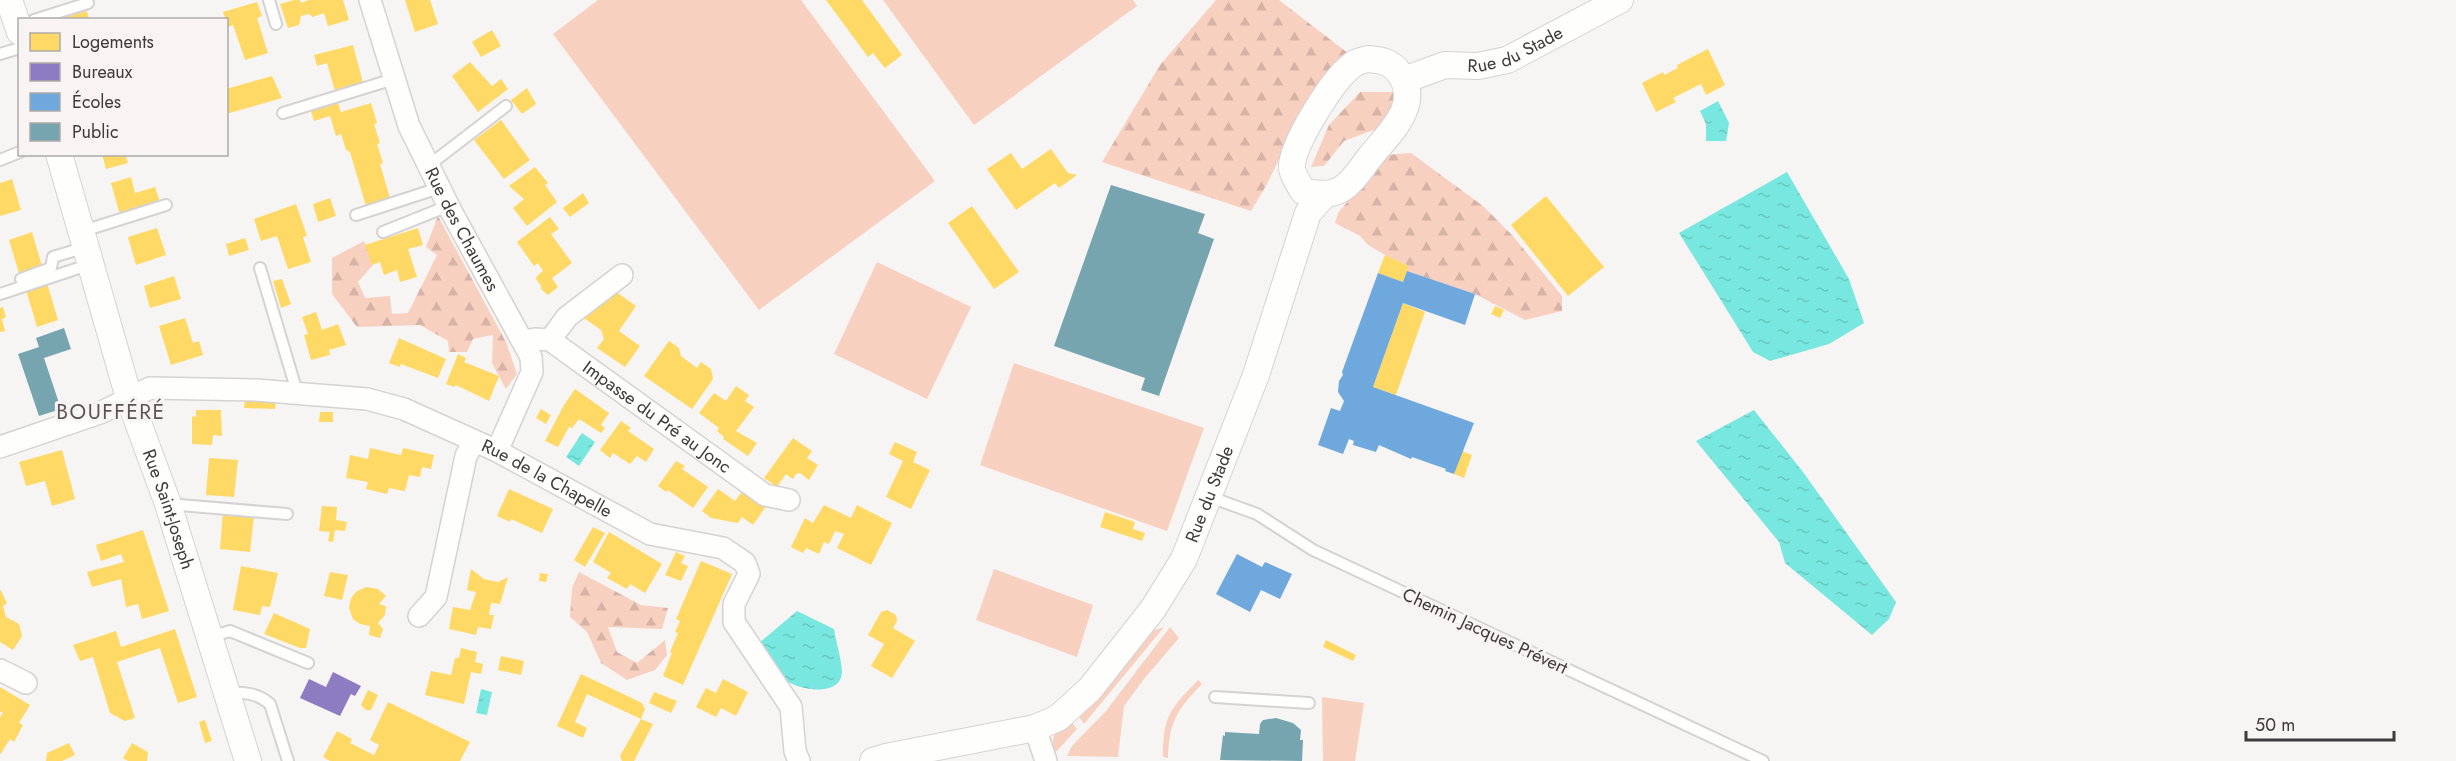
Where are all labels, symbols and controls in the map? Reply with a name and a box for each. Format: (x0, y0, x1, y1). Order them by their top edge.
legend (18, 18, 228, 156)
street label: Rue du Stade (1467, 20, 1568, 79)
text: Logements (72, 29, 154, 55)
text: Bureaux (72, 59, 133, 85)
text: Écoles (72, 89, 121, 115)
text: Public (72, 119, 119, 145)
street label: Rue des Chaumes (418, 163, 506, 296)
street label: Impasse du Pré au Jonc (577, 355, 737, 480)
district label: BOUFFÉRÉ (56, 397, 166, 427)
street label: Rue de la Chapelle (477, 433, 617, 524)
street label: Rue du Stade (1179, 442, 1240, 546)
street label: Rue Saint-Joseph (136, 446, 201, 573)
street label: Chemin Jacques Prévert (1398, 581, 1573, 681)
scale bar (2246, 704, 2394, 742)
text: 50 m (2255, 712, 2295, 738)

